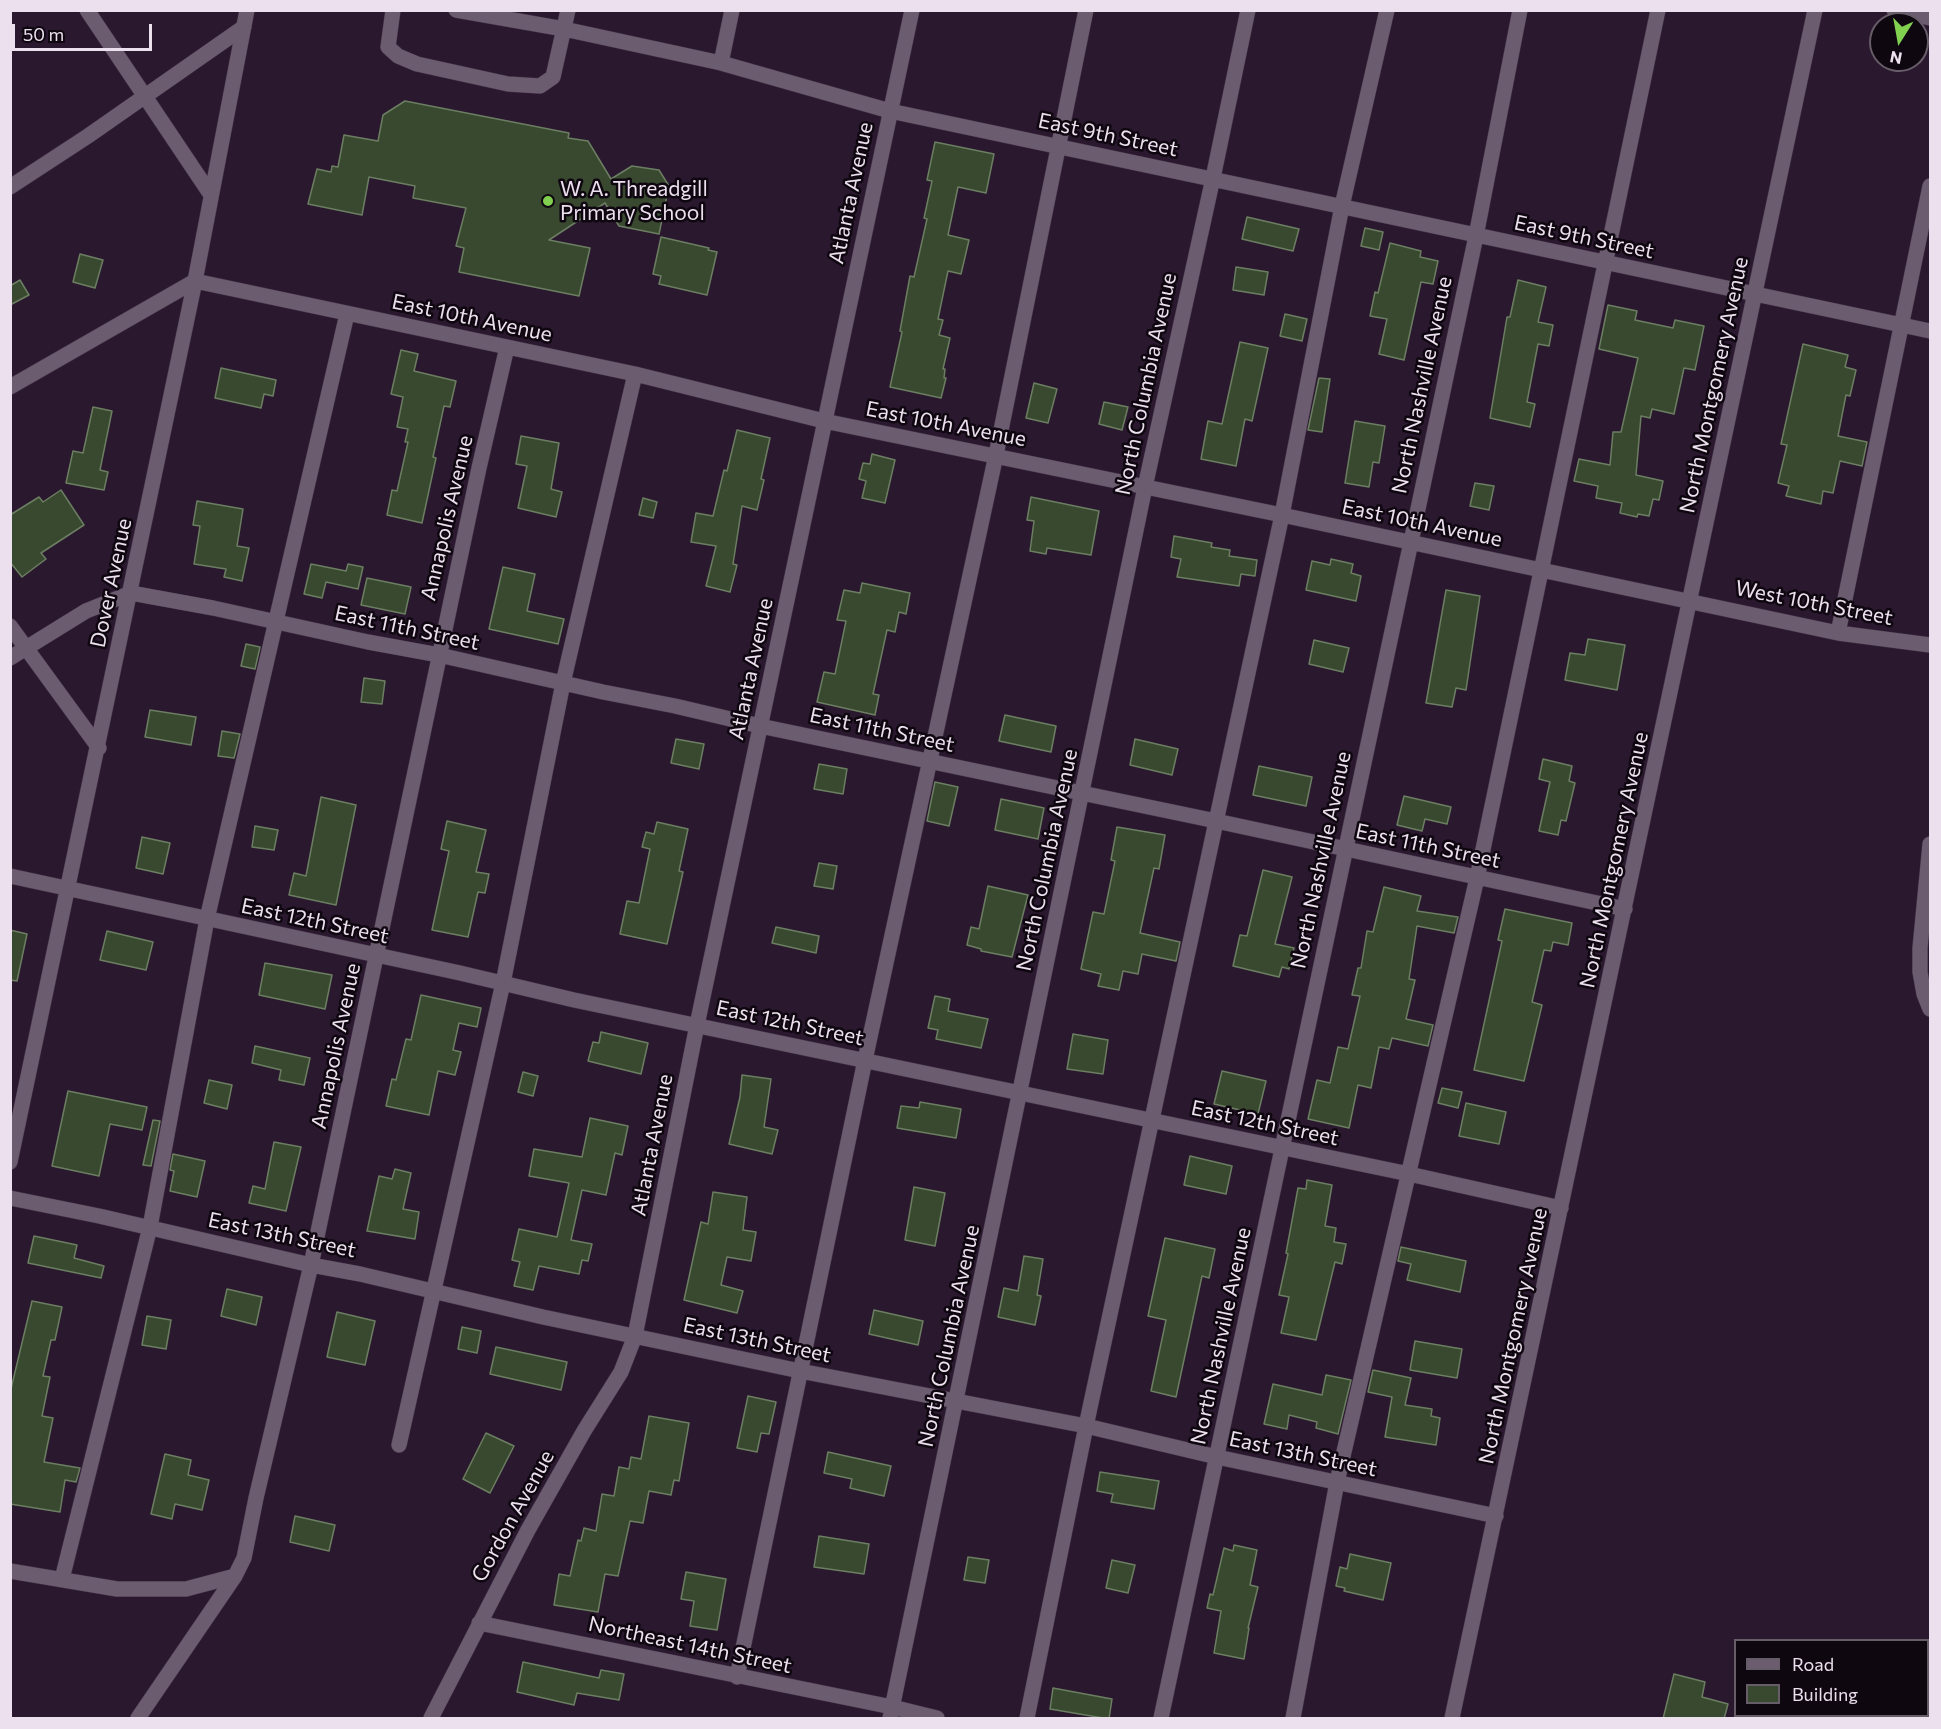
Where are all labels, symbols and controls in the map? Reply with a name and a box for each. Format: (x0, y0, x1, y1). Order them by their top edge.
scale bar (15, 12, 154, 50)
north arrow (1869, 12, 1929, 72)
text: 50 m (23, 23, 64, 45)
text: N (1888, 48, 1904, 69)
street label: East 9th Street (1036, 108, 1180, 162)
street label: Atlanta Avenue (824, 120, 878, 266)
place label: W. A. Threadgill Primary School (560, 176, 708, 226)
marker: W. A. Threadgill Primary School (541, 194, 555, 208)
street label: East 9th Street (1512, 210, 1656, 264)
street label: North Montgomery Avenue (1675, 255, 1753, 515)
street label: North Columbia Avenue (1110, 271, 1182, 497)
street label: North Nashville Avenue (1387, 274, 1457, 496)
street label: East 10th Avenue (390, 289, 554, 347)
street label: East 10th Avenue (864, 396, 1028, 452)
street label: Annapolis Avenue (416, 433, 478, 603)
street label: East 10th Avenue (1340, 494, 1504, 552)
street label: Dover Avenue (85, 516, 137, 650)
street label: West 10th Street (1733, 575, 1895, 631)
street label: Atlanta Avenue (724, 596, 778, 742)
street label: East 11th Street (332, 600, 482, 656)
street label: East 11th Street (807, 702, 957, 758)
street label: North Montgomery Avenue (1575, 730, 1653, 990)
street label: North Columbia Avenue (1011, 747, 1083, 973)
street label: North Nashville Avenue (1286, 749, 1356, 971)
street label: East 11th Street (1353, 818, 1503, 874)
street label: East 12th Street (239, 893, 391, 949)
street label: Annapolis Avenue (306, 961, 366, 1131)
street label: East 12th Street (714, 995, 866, 1051)
street label: Atlanta Avenue (626, 1072, 678, 1218)
street label: East 12th Street (1189, 1095, 1341, 1151)
street label: North Montgomery Avenue (1474, 1206, 1552, 1466)
street label: East 13th Street (206, 1207, 358, 1263)
street label: North Columbia Avenue (913, 1223, 985, 1449)
street label: North Nashville Avenue (1186, 1225, 1256, 1447)
street label: East 13th Street (681, 1312, 833, 1368)
street label: East 13th Street (1227, 1426, 1379, 1482)
street label: Gordon Avenue (466, 1446, 560, 1586)
street label: Northeast 14th Street (586, 1611, 794, 1679)
legend (1734, 1639, 1929, 1717)
text: Road (1792, 1653, 1834, 1675)
text: Building (1792, 1683, 1858, 1705)

